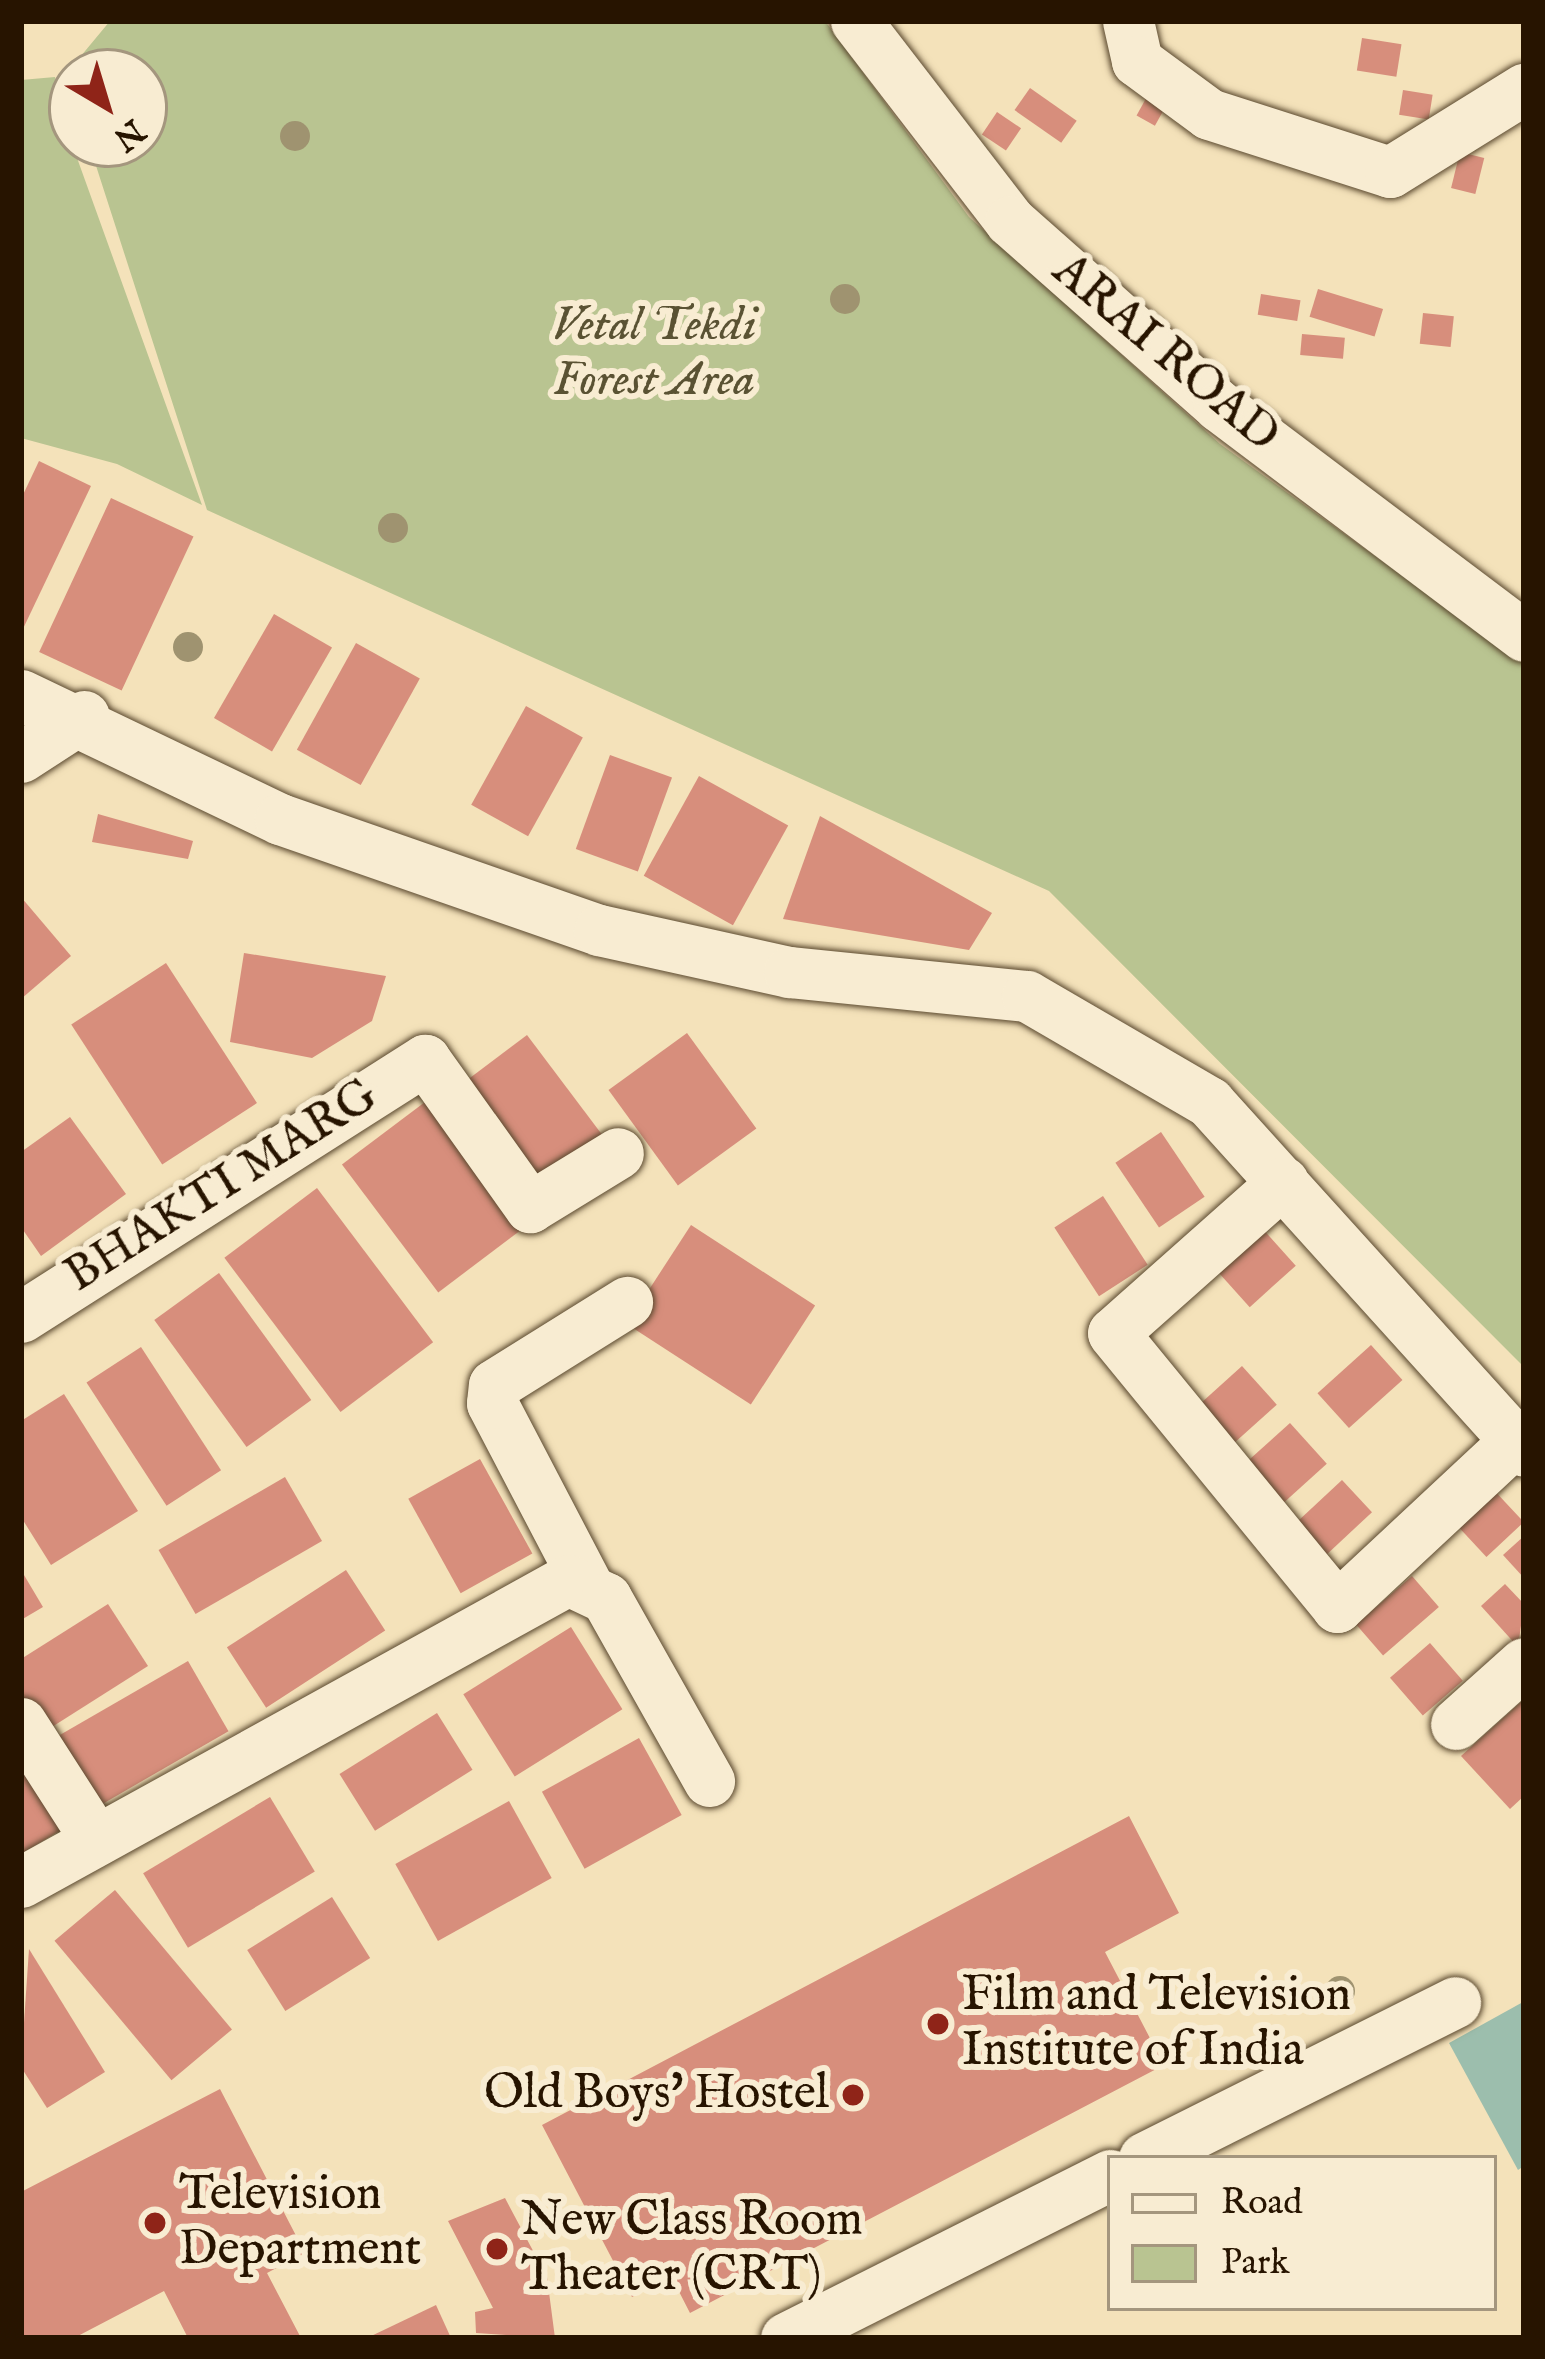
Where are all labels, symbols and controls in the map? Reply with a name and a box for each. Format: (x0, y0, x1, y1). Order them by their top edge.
north arrow (48, 48, 168, 168)
text: N (104, 109, 152, 159)
street label: ARAI ROAD (1040, 243, 1290, 465)
park label: Vetal Tekdi Forest Area (552, 297, 756, 410)
street label: BHAKTI MARG (56, 1068, 388, 1306)
place label: Film and Television Institute of India (962, 1967, 1351, 2080)
marker: Film and Television Institute of India (925, 2011, 951, 2037)
place label: Old Boys' Hostel (484, 2066, 829, 2124)
marker: Old Boys' Hostel (840, 2082, 866, 2108)
legend (1107, 2155, 1497, 2311)
place label: Television Department (179, 2166, 421, 2279)
text: Road (1221, 2180, 1302, 2226)
place label: New Class Room Theater (CRT) (521, 2192, 863, 2305)
marker: Television Department (142, 2210, 168, 2236)
marker: New Class Room Theater (CRT) (484, 2236, 510, 2262)
text: Park (1221, 2240, 1289, 2286)

